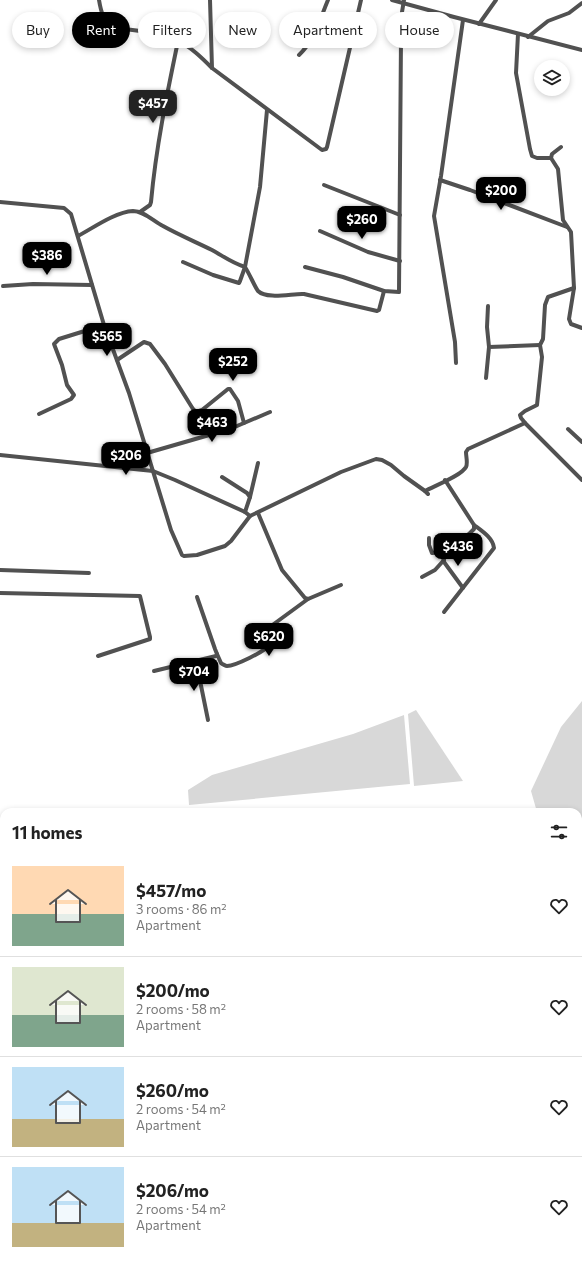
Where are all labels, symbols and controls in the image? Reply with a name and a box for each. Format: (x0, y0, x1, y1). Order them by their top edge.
chip: Buy (12, 12, 64, 48)
chip: Rent (72, 12, 130, 48)
chip: Filters (138, 12, 206, 48)
chip: New (214, 12, 271, 48)
chip: Apartment (279, 12, 377, 48)
chip: House (385, 12, 454, 48)
map controls (534, 60, 570, 96)
button: layers (534, 60, 570, 96)
pin: $457 (129, 90, 177, 124)
text: $457 (138, 95, 168, 111)
pin: $200 (477, 177, 525, 211)
text: $200 (485, 182, 517, 198)
pin: $260 (338, 206, 386, 240)
text: $260 (346, 211, 378, 227)
pin: $386 (23, 242, 71, 276)
text: $386 (31, 247, 63, 263)
pin: $565 (83, 323, 131, 357)
text: $565 (92, 328, 122, 344)
pin: $252 (209, 348, 257, 382)
text: $252 (218, 353, 248, 369)
pin: $463 (188, 409, 236, 443)
text: $463 (197, 414, 227, 430)
pin: $206 (102, 442, 150, 476)
text: $206 (110, 447, 142, 463)
pin: $436 (434, 533, 482, 567)
text: $436 (442, 538, 474, 554)
pin: $620 (245, 623, 293, 657)
text: $620 (253, 628, 285, 644)
pin: $704 (170, 658, 218, 692)
text: $704 (178, 663, 210, 679)
icon: filters (548, 821, 570, 843)
text: 11 homes (12, 822, 82, 843)
text: $457/mo (136, 880, 206, 901)
icon: home (44, 882, 92, 930)
icon: heart (548, 895, 570, 917)
text: 3 rooms · 86 m² (136, 901, 227, 917)
text: Apartment (136, 917, 201, 933)
text: $200/mo (136, 980, 210, 1001)
icon: home (44, 983, 92, 1031)
icon: heart (548, 996, 570, 1018)
text: 2 rooms · 58 m² (136, 1001, 226, 1017)
text: Apartment (136, 1017, 201, 1033)
text: $260/mo (136, 1080, 209, 1101)
icon: home (44, 1083, 92, 1131)
icon: heart (548, 1096, 570, 1118)
text: 2 rooms · 54 m² (136, 1101, 226, 1117)
text: Apartment (136, 1117, 201, 1133)
text: $206/mo (136, 1180, 209, 1201)
icon: home (44, 1183, 92, 1231)
icon: heart (548, 1196, 570, 1218)
text: 2 rooms · 54 m² (136, 1201, 226, 1217)
text: Apartment (136, 1217, 201, 1233)

